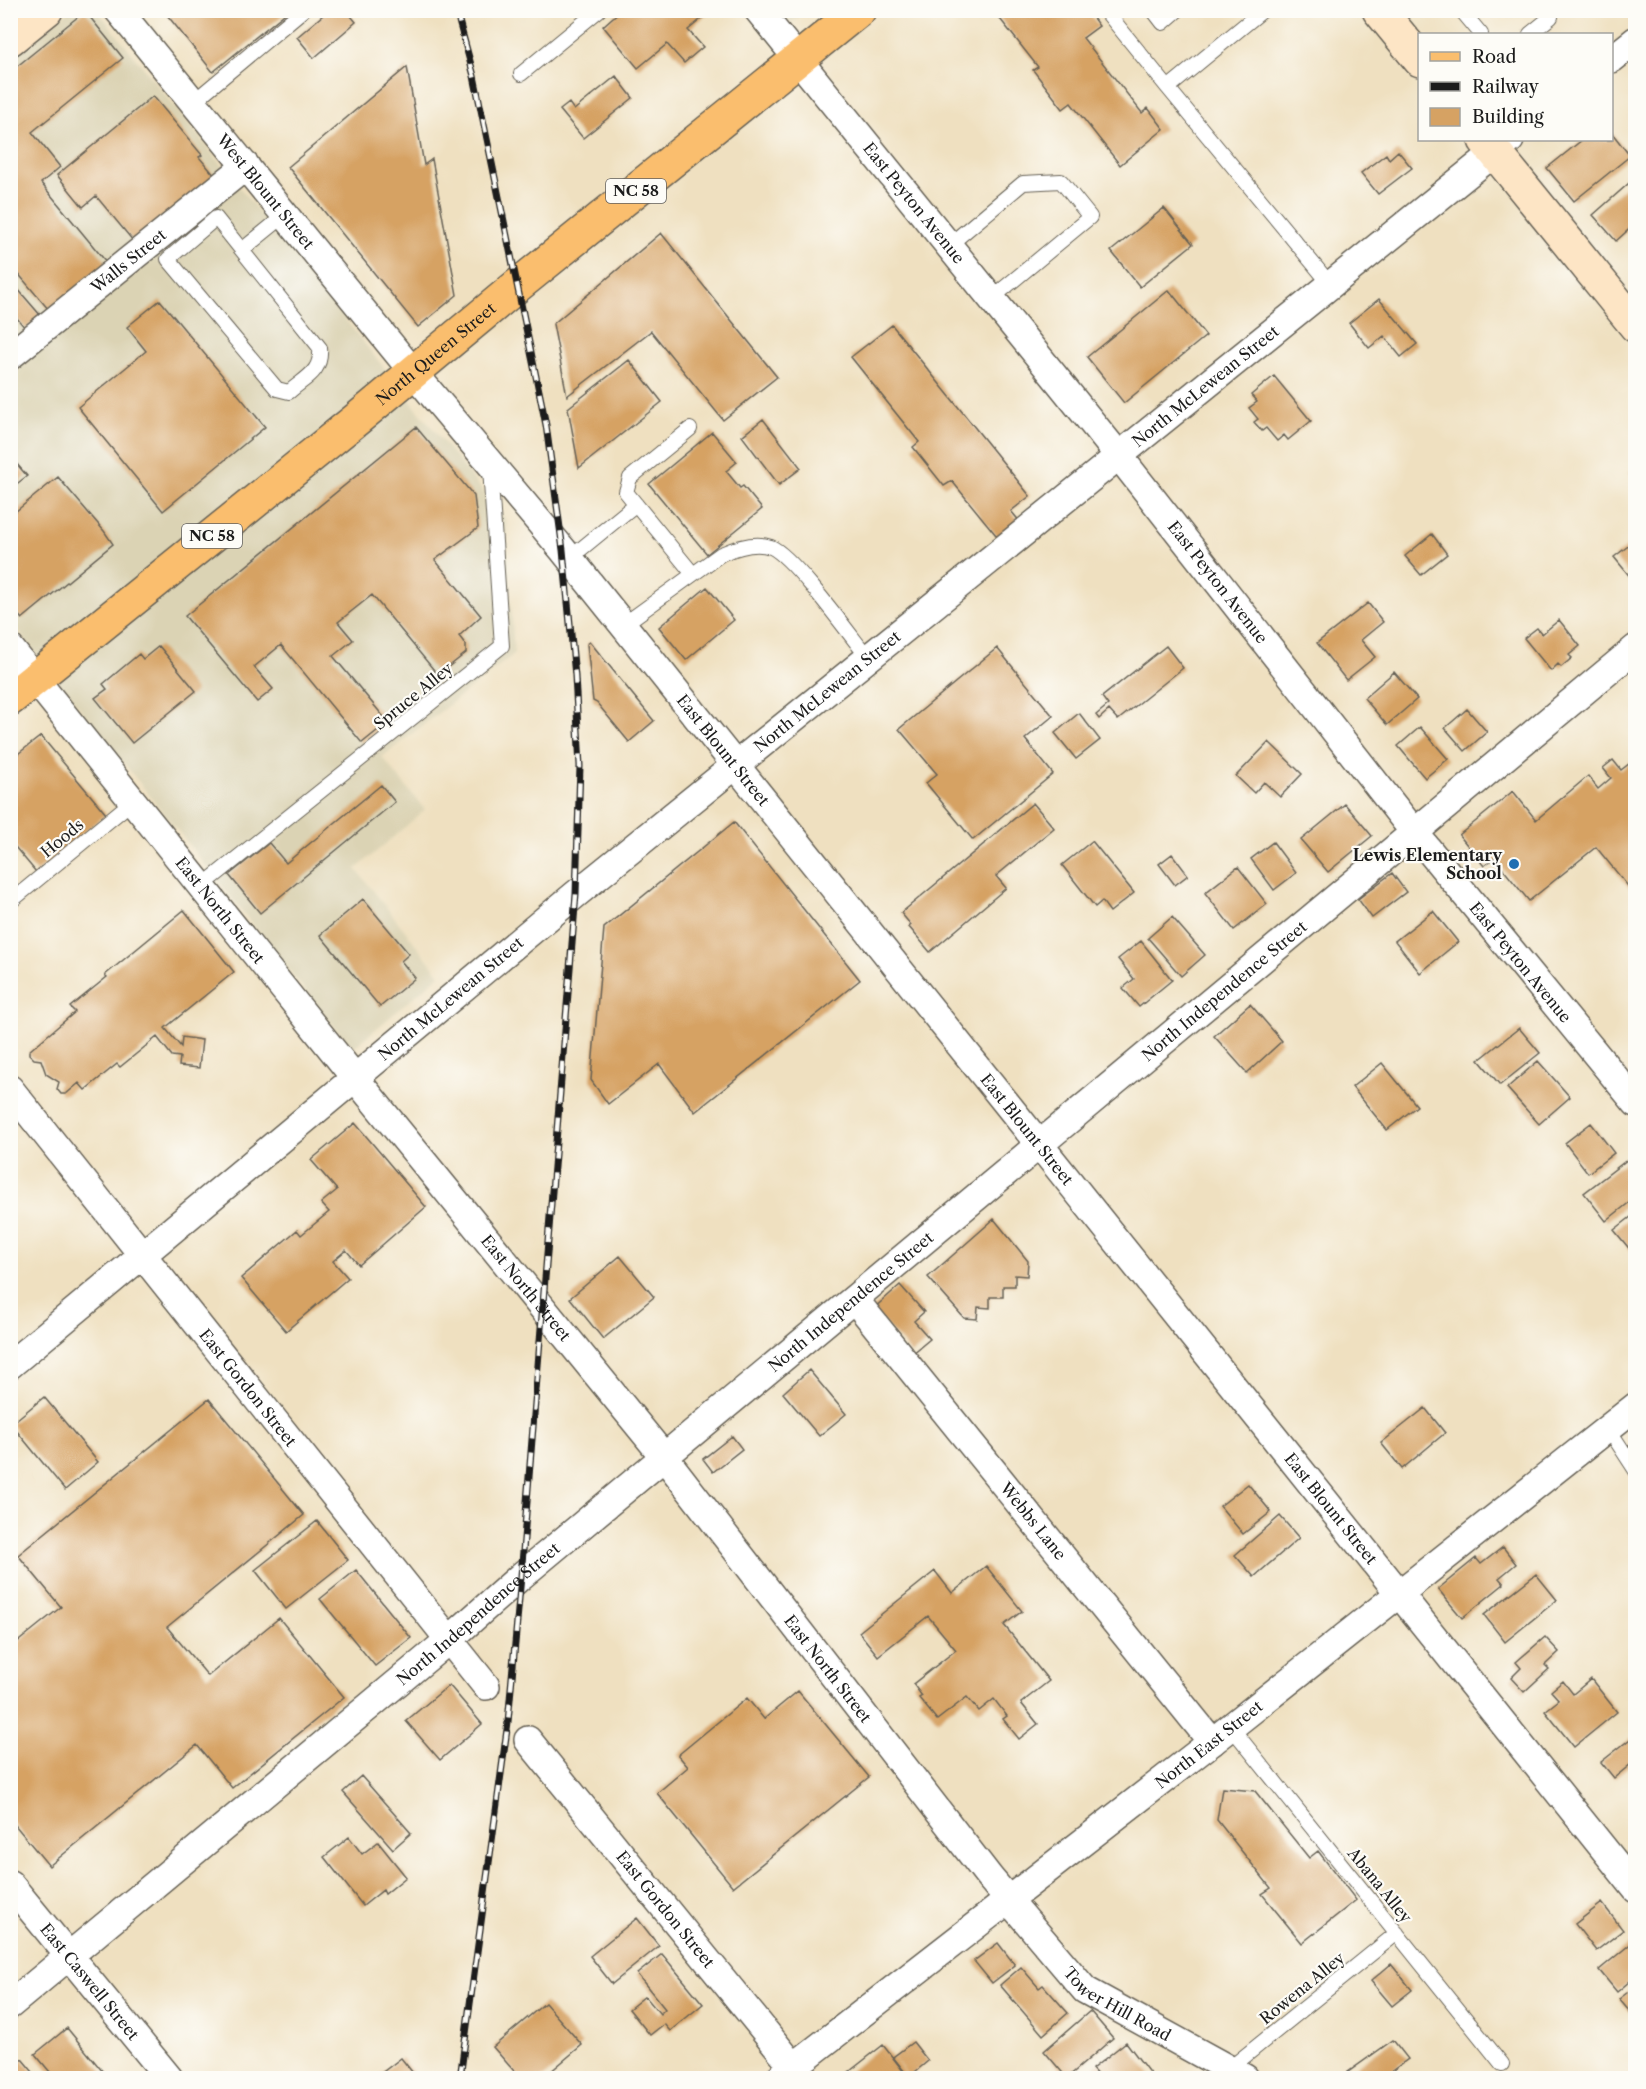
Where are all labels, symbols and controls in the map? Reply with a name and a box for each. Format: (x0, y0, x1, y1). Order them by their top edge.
legend (1418, 33, 1613, 141)
text: Road (1472, 46, 1517, 68)
text: Railway (1472, 76, 1540, 98)
text: Building (1472, 106, 1544, 128)
street label: West Blount Street (212, 129, 319, 253)
street label: East Peyton Avenue (859, 138, 969, 267)
road number: NC 58 (606, 179, 666, 203)
street label: Walls Street (86, 224, 170, 298)
street label: North Queen Street (371, 298, 500, 409)
street label: North McLewean Street (1128, 321, 1283, 451)
street label: East Peyton Avenue (1164, 517, 1272, 647)
road number: NC 58 (182, 524, 242, 548)
street label: North McLewean Street (750, 626, 905, 756)
street label: Spruce Alley (369, 657, 457, 734)
street label: East Blount Street (673, 690, 774, 810)
street label: Hoods (37, 814, 87, 862)
place label: Lewis Elementary School (1353, 845, 1503, 883)
street label: East North Street (171, 853, 269, 968)
marker: Lewis Elementary School (1507, 857, 1521, 871)
street label: East Peyton Avenue (1465, 898, 1576, 1027)
street label: North Independence Street (1137, 916, 1311, 1065)
street label: North McLewean Street (374, 932, 527, 1065)
street label: East Blount Street (976, 1069, 1078, 1189)
street label: North Independence Street (764, 1227, 937, 1376)
street label: East North Street (477, 1231, 575, 1345)
street label: East Gordon Street (195, 1325, 301, 1451)
street label: East Blount Street (1280, 1449, 1382, 1569)
street label: Webbs Lane (996, 1477, 1071, 1564)
street label: North Independence Street (392, 1538, 564, 1689)
street label: East North Street (780, 1611, 876, 1727)
street label: North East Street (1151, 1696, 1267, 1793)
street label: Abana Alley (1343, 1843, 1417, 1927)
street label: East Gordon Street (612, 1847, 719, 1972)
street label: East Caswell Street (36, 1919, 144, 2044)
street label: Rowena Alley (1255, 1947, 1349, 2028)
street label: Tower Hill Road (1059, 1962, 1175, 2045)

